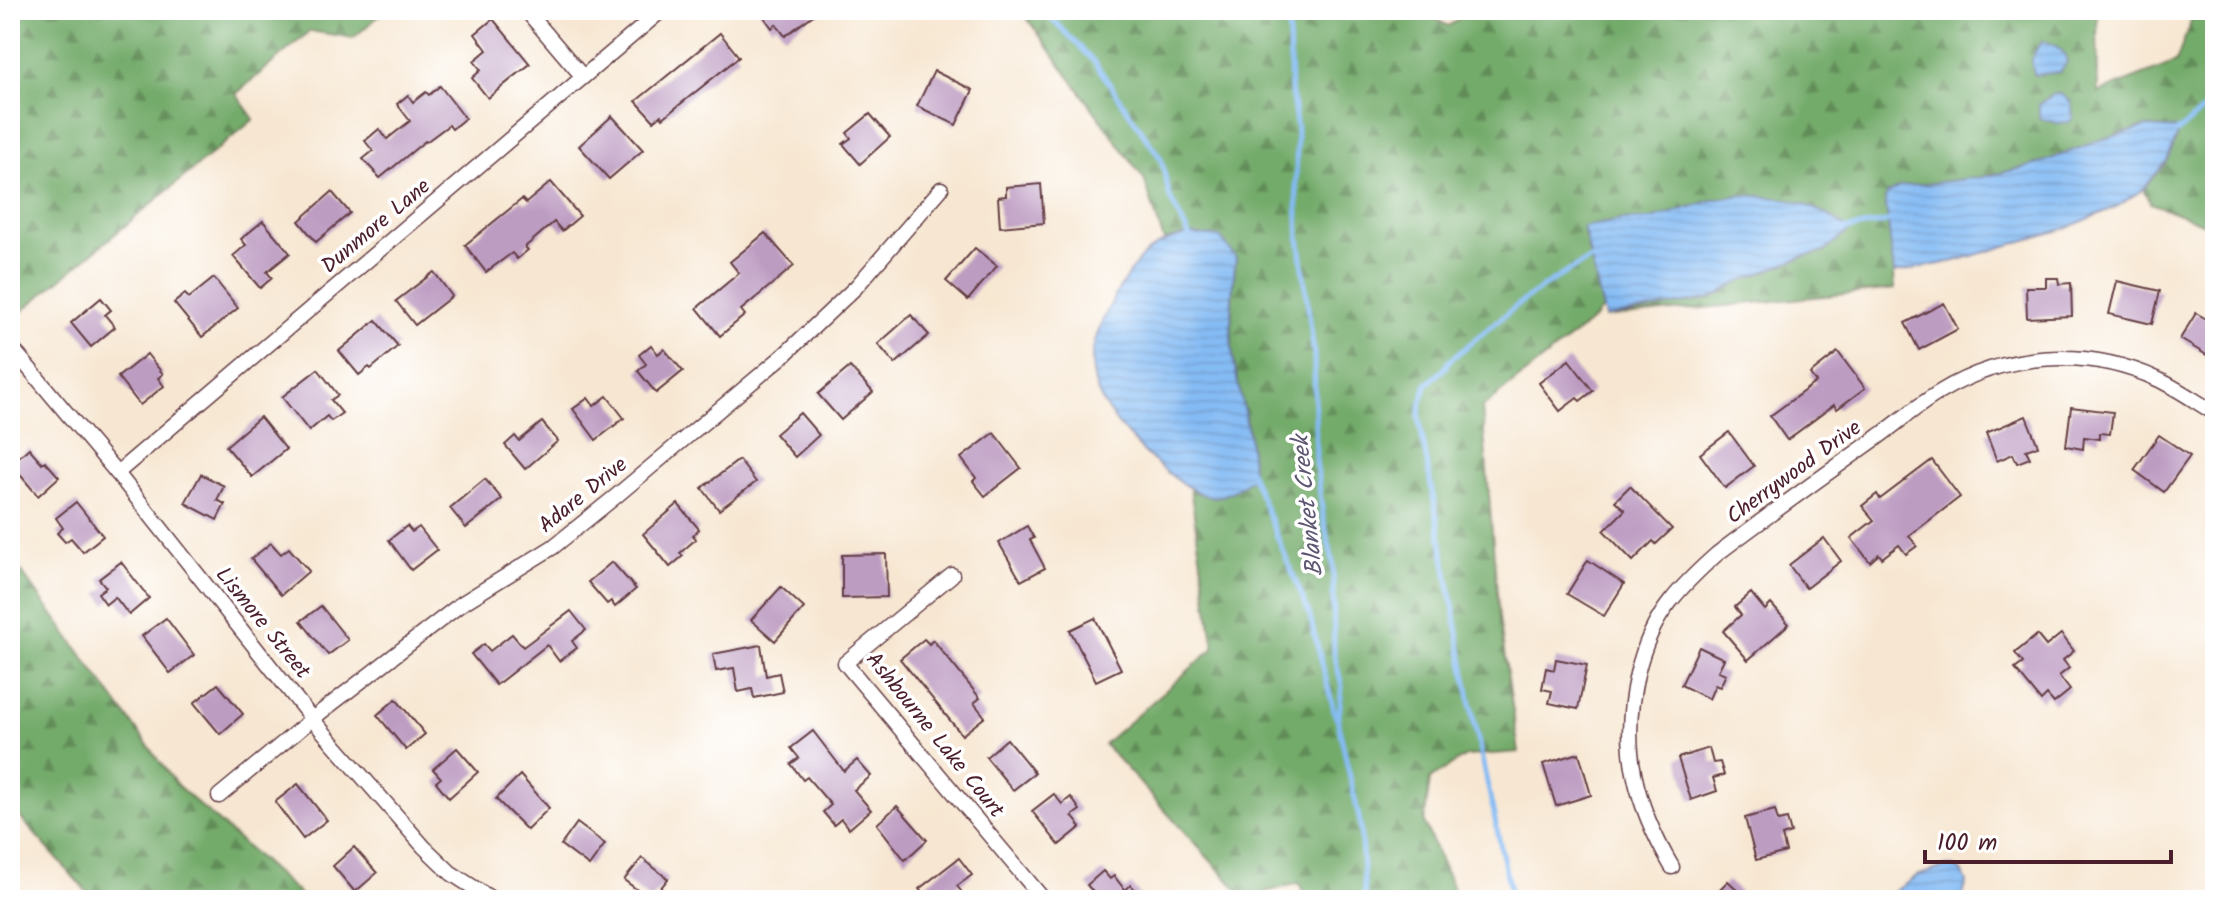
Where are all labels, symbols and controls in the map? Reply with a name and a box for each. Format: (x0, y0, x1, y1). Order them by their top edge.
street label: Dunmore Lane (314, 170, 439, 283)
street label: Cherrywood Drive (1719, 412, 1870, 534)
water label: Blanket Creek (1281, 430, 1335, 578)
street label: Adare Drive (531, 449, 636, 543)
street label: Lismore Street (206, 560, 319, 688)
street label: Ashbourne Lake Court (856, 645, 1013, 827)
scale bar (1925, 814, 2171, 864)
text: 100 m (1937, 824, 1997, 863)

